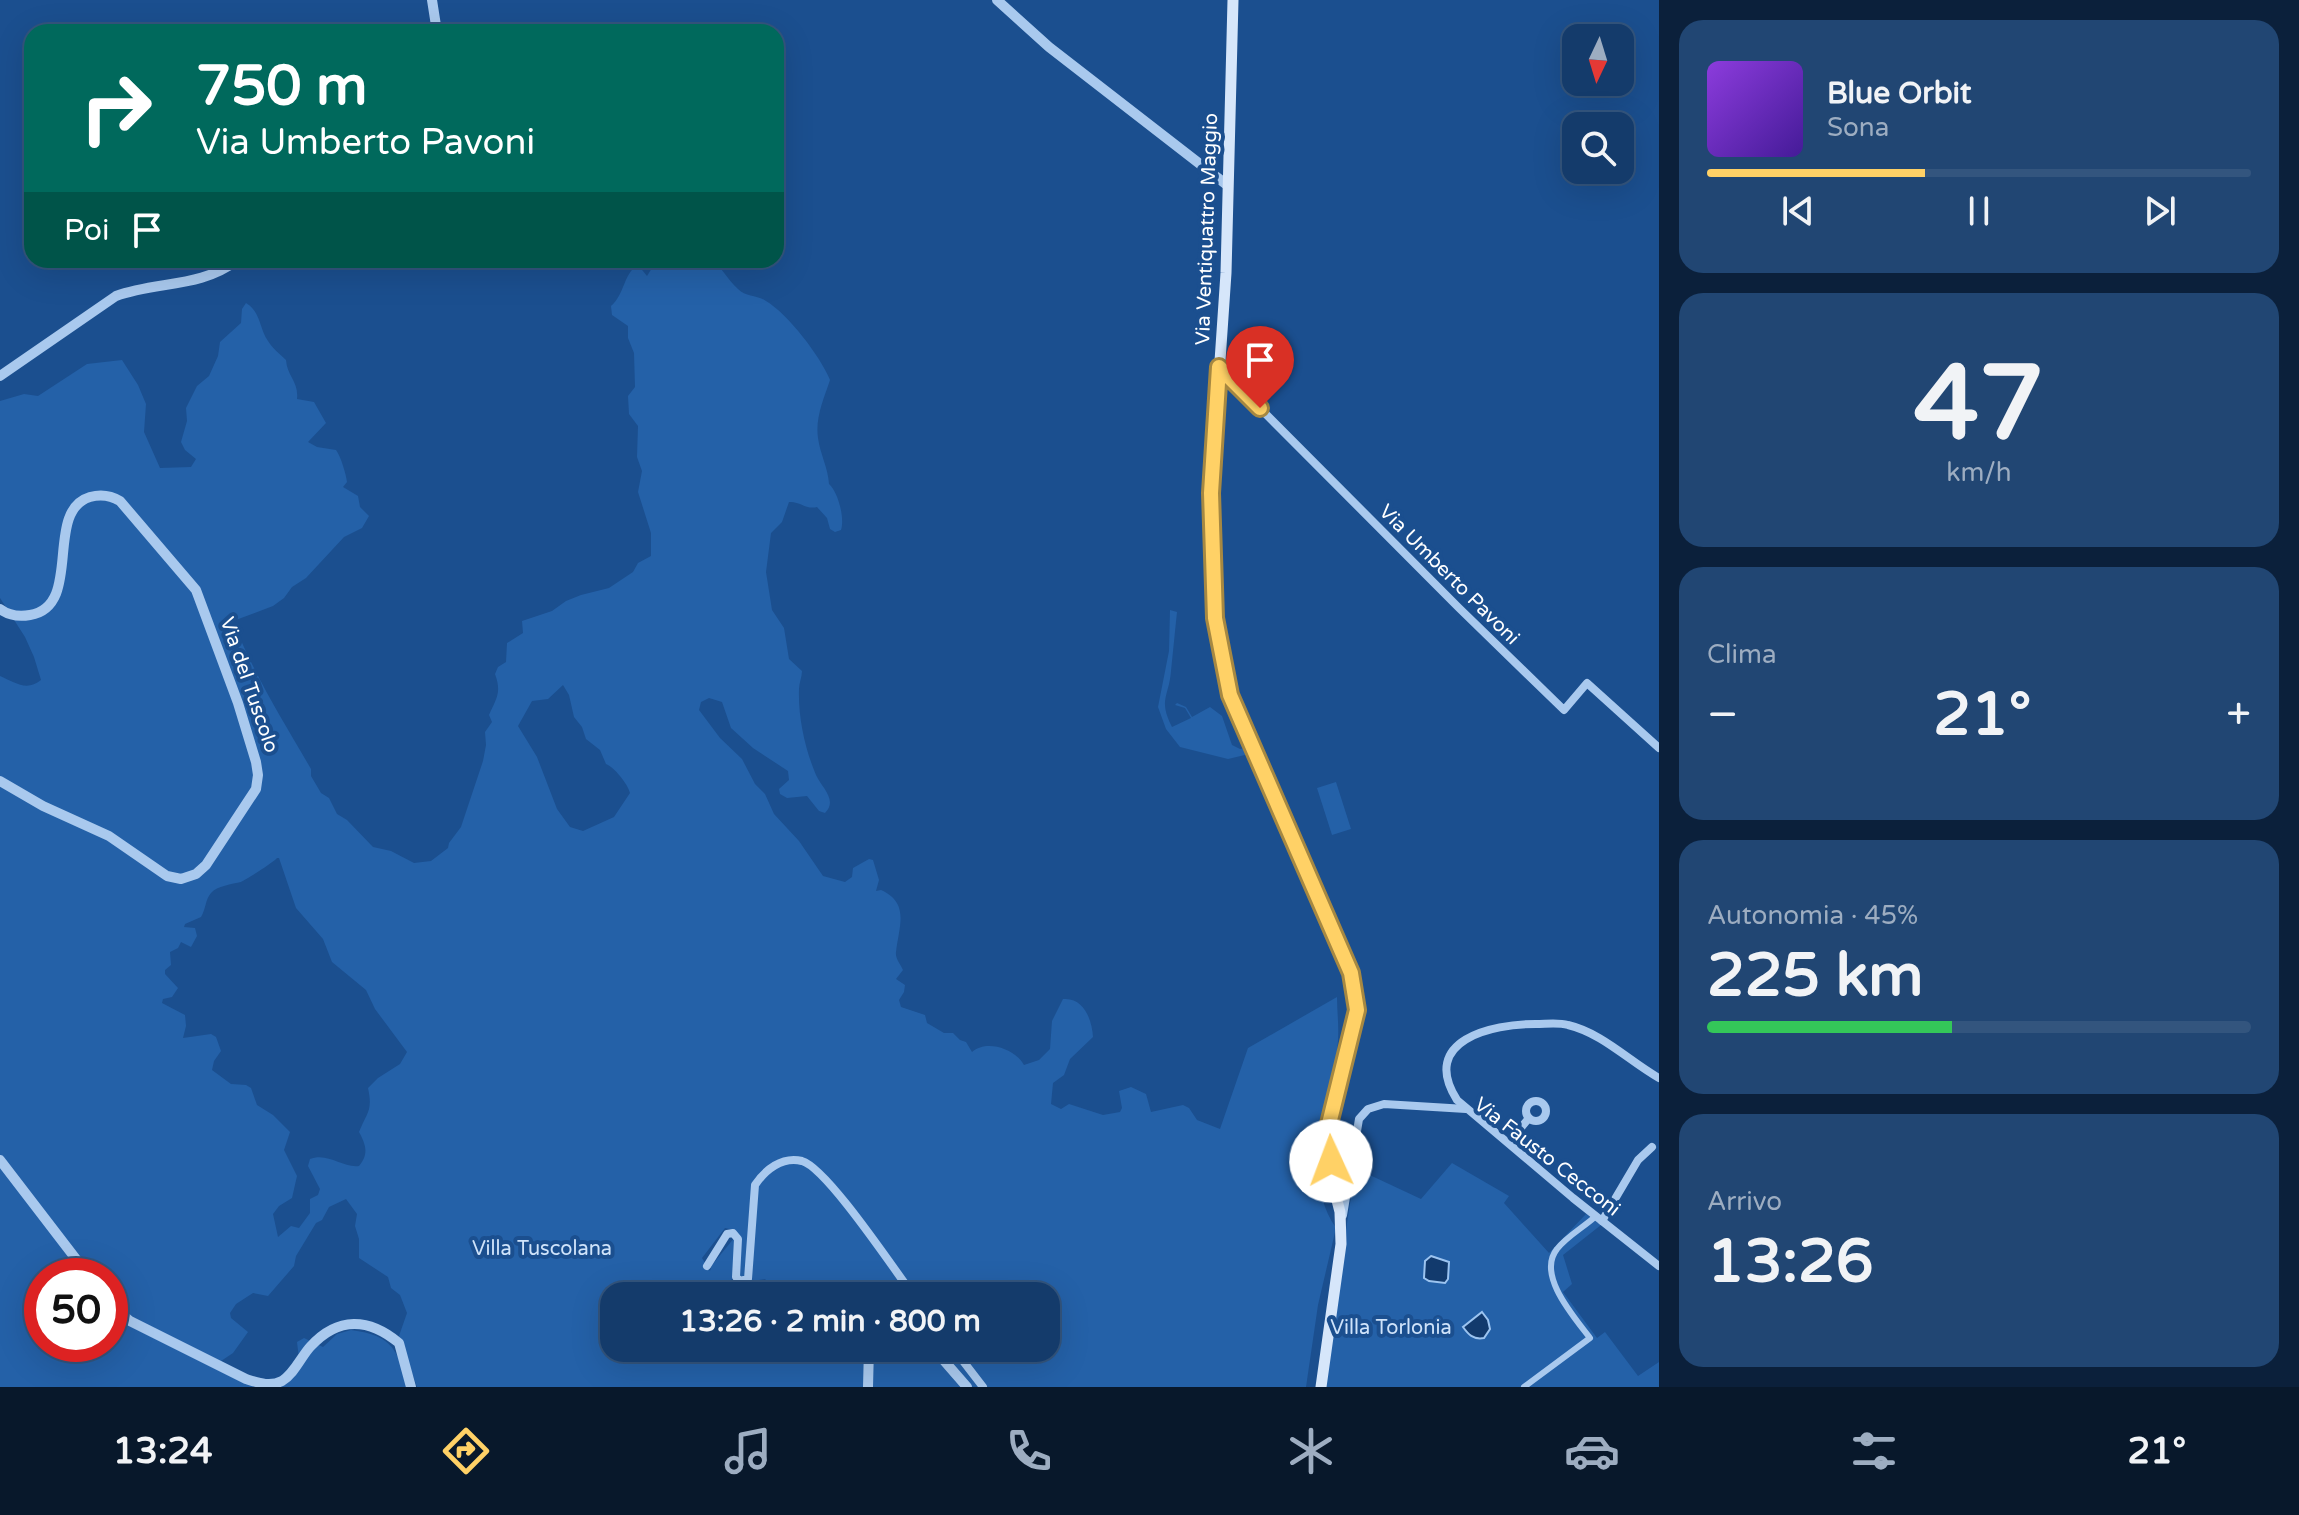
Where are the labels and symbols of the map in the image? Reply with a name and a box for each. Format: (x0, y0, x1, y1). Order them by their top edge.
north arrow (1562, 24, 1634, 96)
street label: Via Ventiquattro Maggio (1191, 112, 1223, 346)
pin (1226, 326, 1294, 408)
street label: Via Umberto Pavoni (1374, 500, 1524, 650)
street label: Via del Tuscolo (215, 614, 283, 756)
street label: Via Fausto Cecconi (1469, 1092, 1625, 1222)
position arrow (1289, 1119, 1373, 1203)
park label: Villa Tuscolana (472, 1237, 612, 1261)
speed limit sign: 50 (24, 1258, 128, 1362)
park label: Villa Torlonia (1330, 1316, 1452, 1340)

